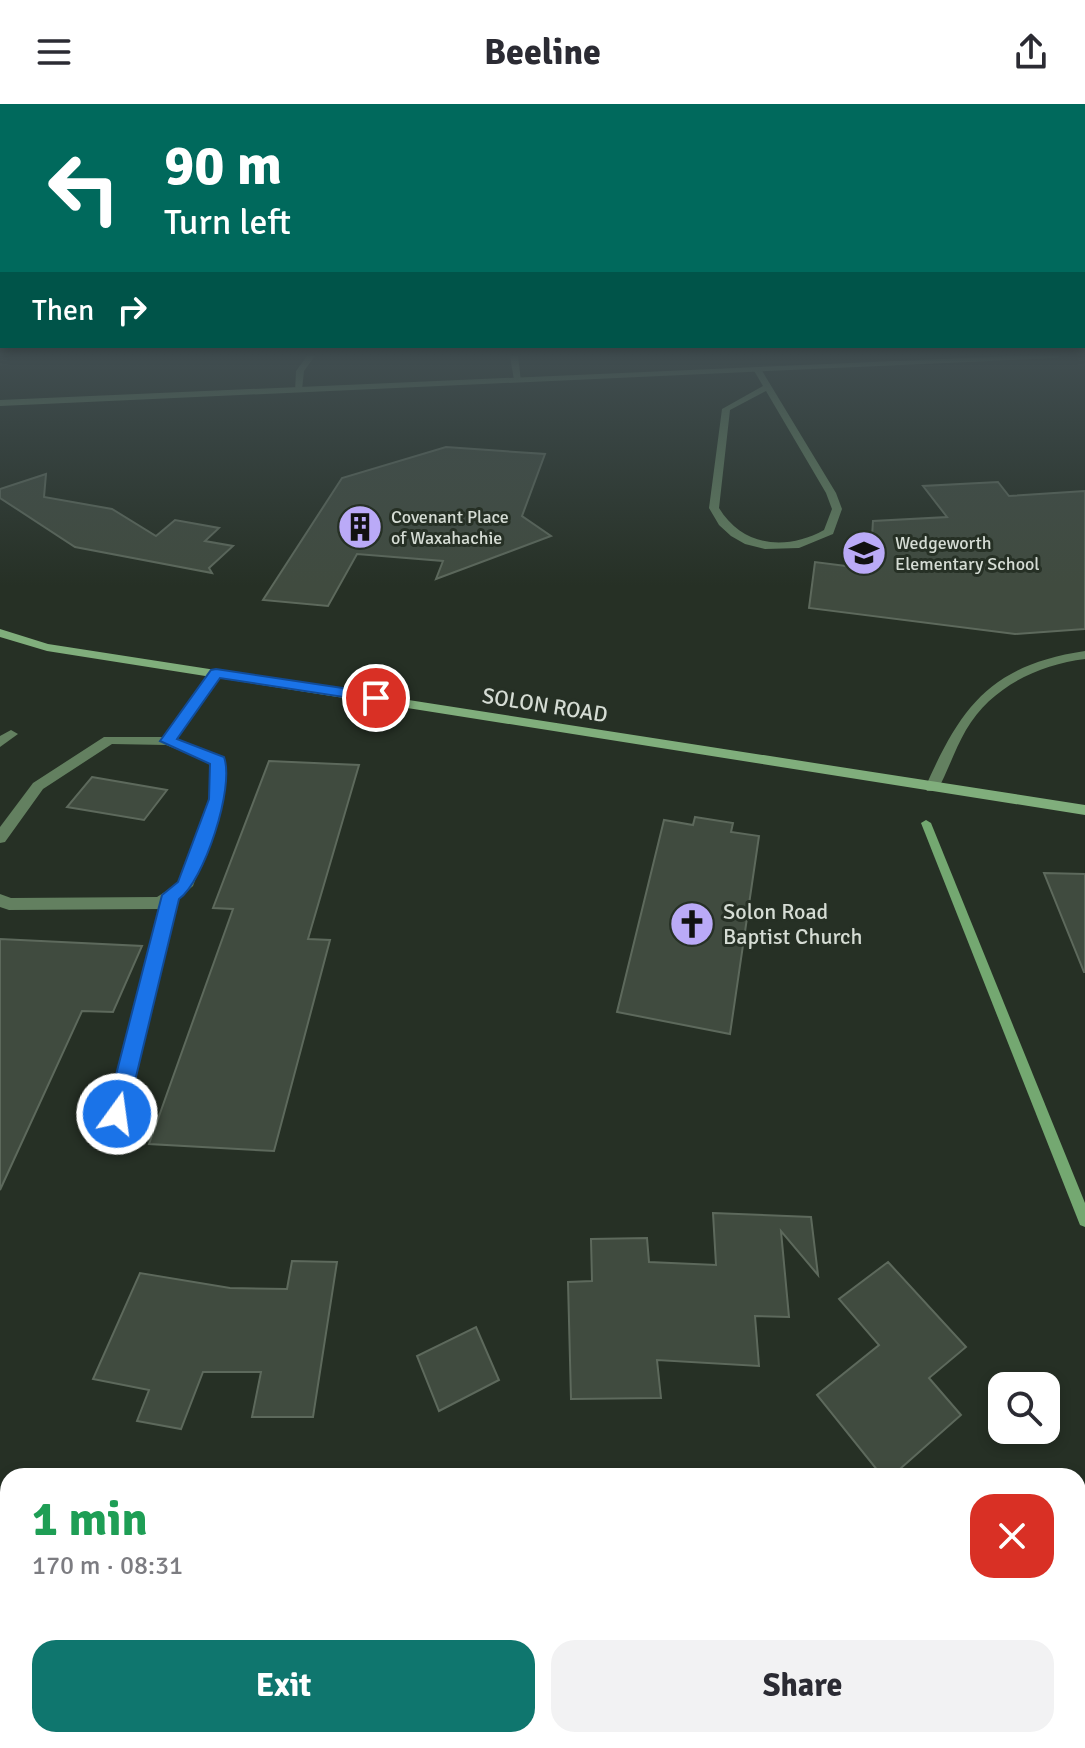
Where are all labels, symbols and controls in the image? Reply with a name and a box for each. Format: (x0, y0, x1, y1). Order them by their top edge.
icon: menu (32, 30, 76, 74)
text: Beeline (484, 30, 601, 75)
icon: share (1009, 30, 1053, 74)
text: 90 m (164, 131, 282, 200)
icon: left (32, 136, 136, 240)
text: Turn left (164, 200, 291, 245)
icon: right (110, 288, 154, 332)
text: Then (32, 292, 94, 329)
building icon: Covenant Place of Waxahachie (336, 503, 384, 551)
place label: Covenant Place of Waxahachie (391, 506, 509, 549)
school or university icon: Wedgeworth Elementary School (840, 529, 888, 577)
place label: Wedgeworth Elementary School (895, 532, 1040, 575)
pin (342, 664, 410, 732)
icon: arrive (354, 676, 398, 720)
street label: SOLON ROAD (480, 682, 610, 728)
place label: Solon Road Baptist Church (723, 898, 862, 950)
church icon: Solon Road Baptist Church (668, 900, 716, 948)
position arrow (75, 1072, 159, 1156)
map controls (988, 1372, 1060, 1444)
button: search (988, 1372, 1060, 1444)
text: 1 min (32, 1490, 148, 1549)
button: close (970, 1494, 1054, 1578)
text: 170 m · 08:31 (32, 1550, 183, 1582)
button: Exit (32, 1640, 535, 1732)
button: Share (551, 1640, 1054, 1732)

